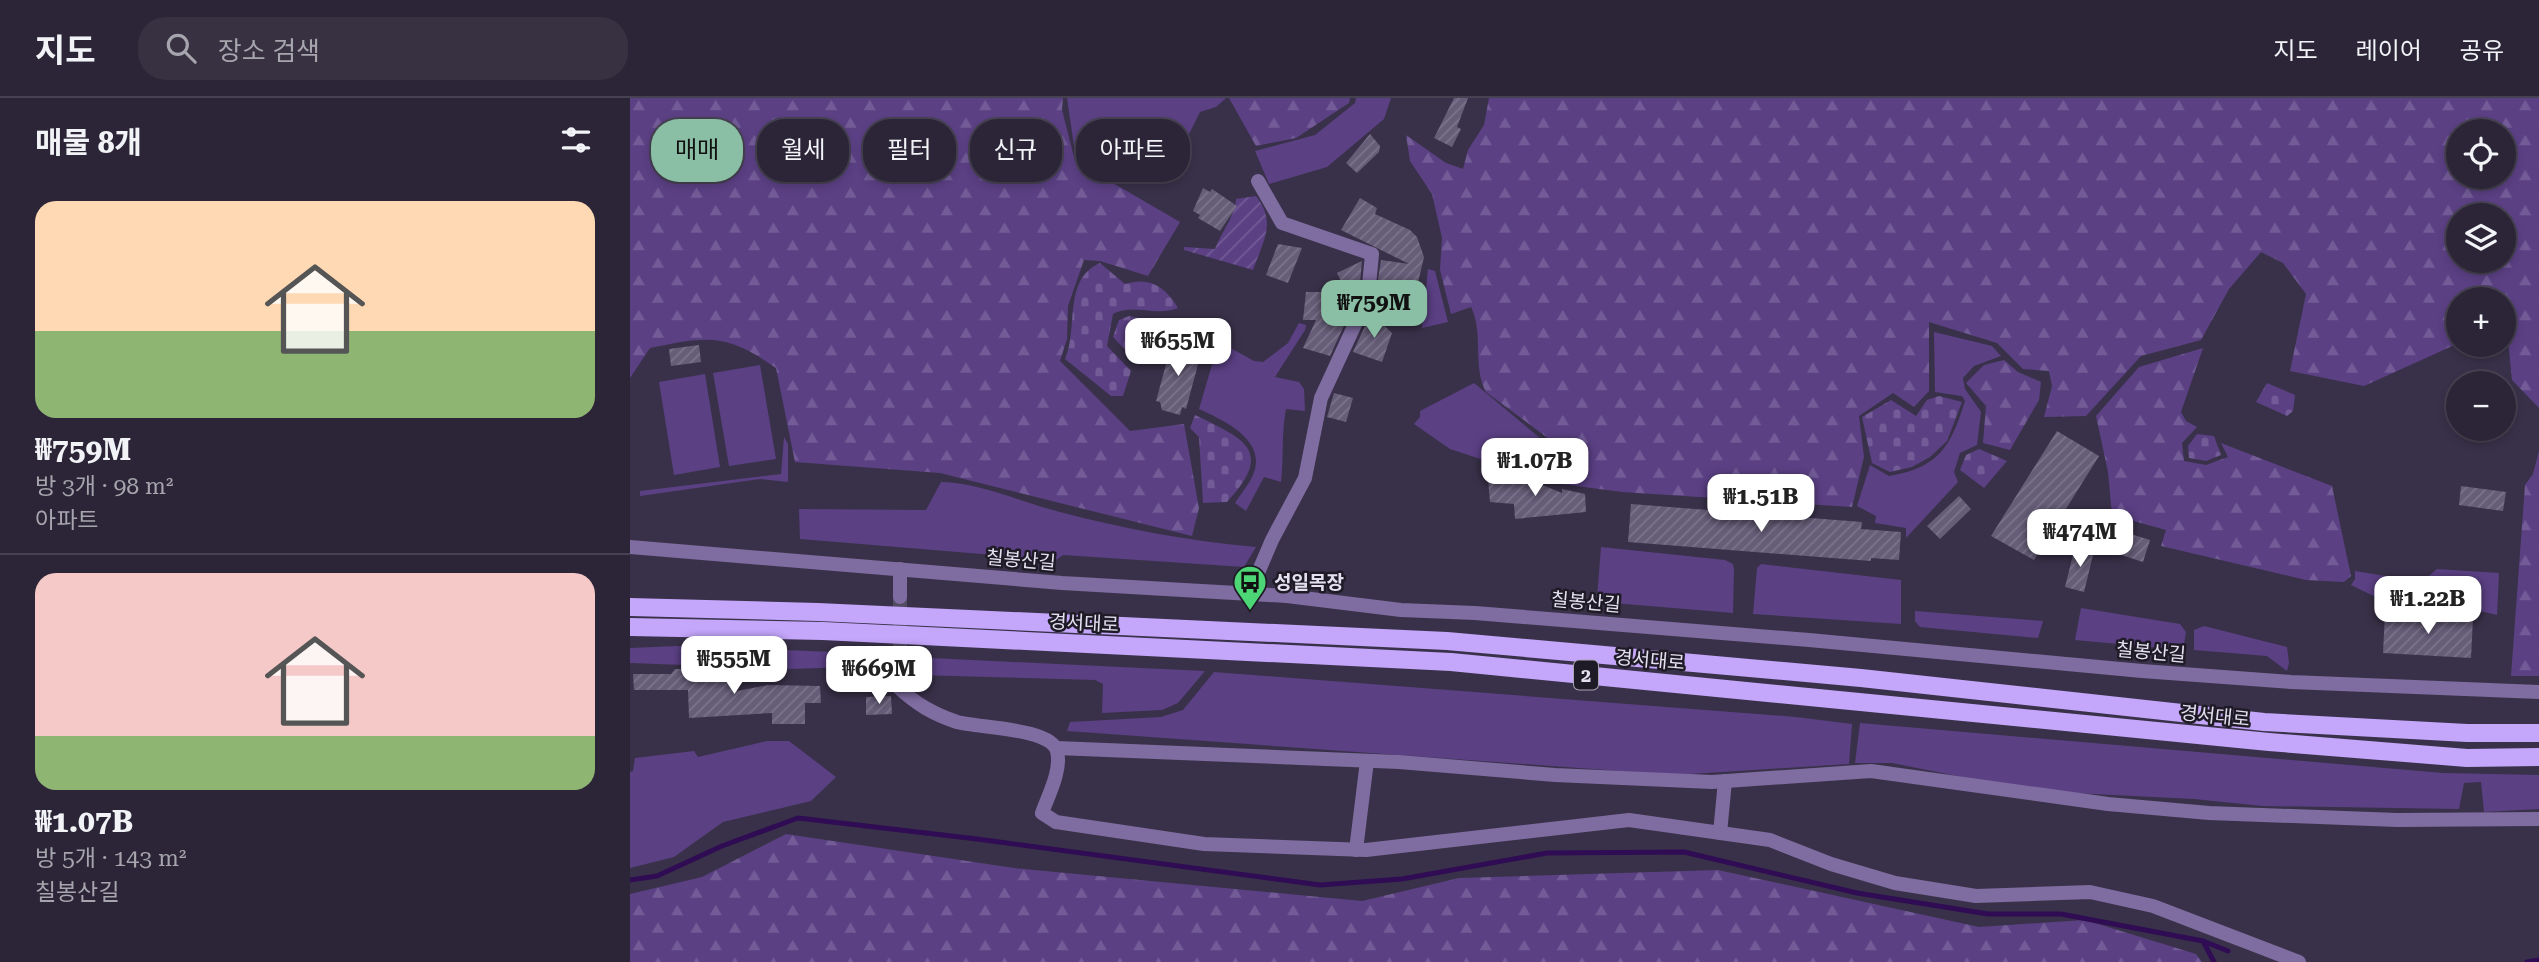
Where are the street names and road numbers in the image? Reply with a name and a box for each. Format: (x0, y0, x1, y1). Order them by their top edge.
street label: 칠봉산길 (985, 545, 1057, 575)
street label: 칠봉산길 (1550, 587, 1622, 617)
street label: 경서대로 (1048, 610, 1120, 636)
street label: 칠봉산길 (2115, 637, 2187, 667)
street label: 경서대로 (1614, 645, 1686, 675)
road number: 2 (1574, 660, 1598, 690)
street label: 경서대로 (2179, 701, 2251, 731)

